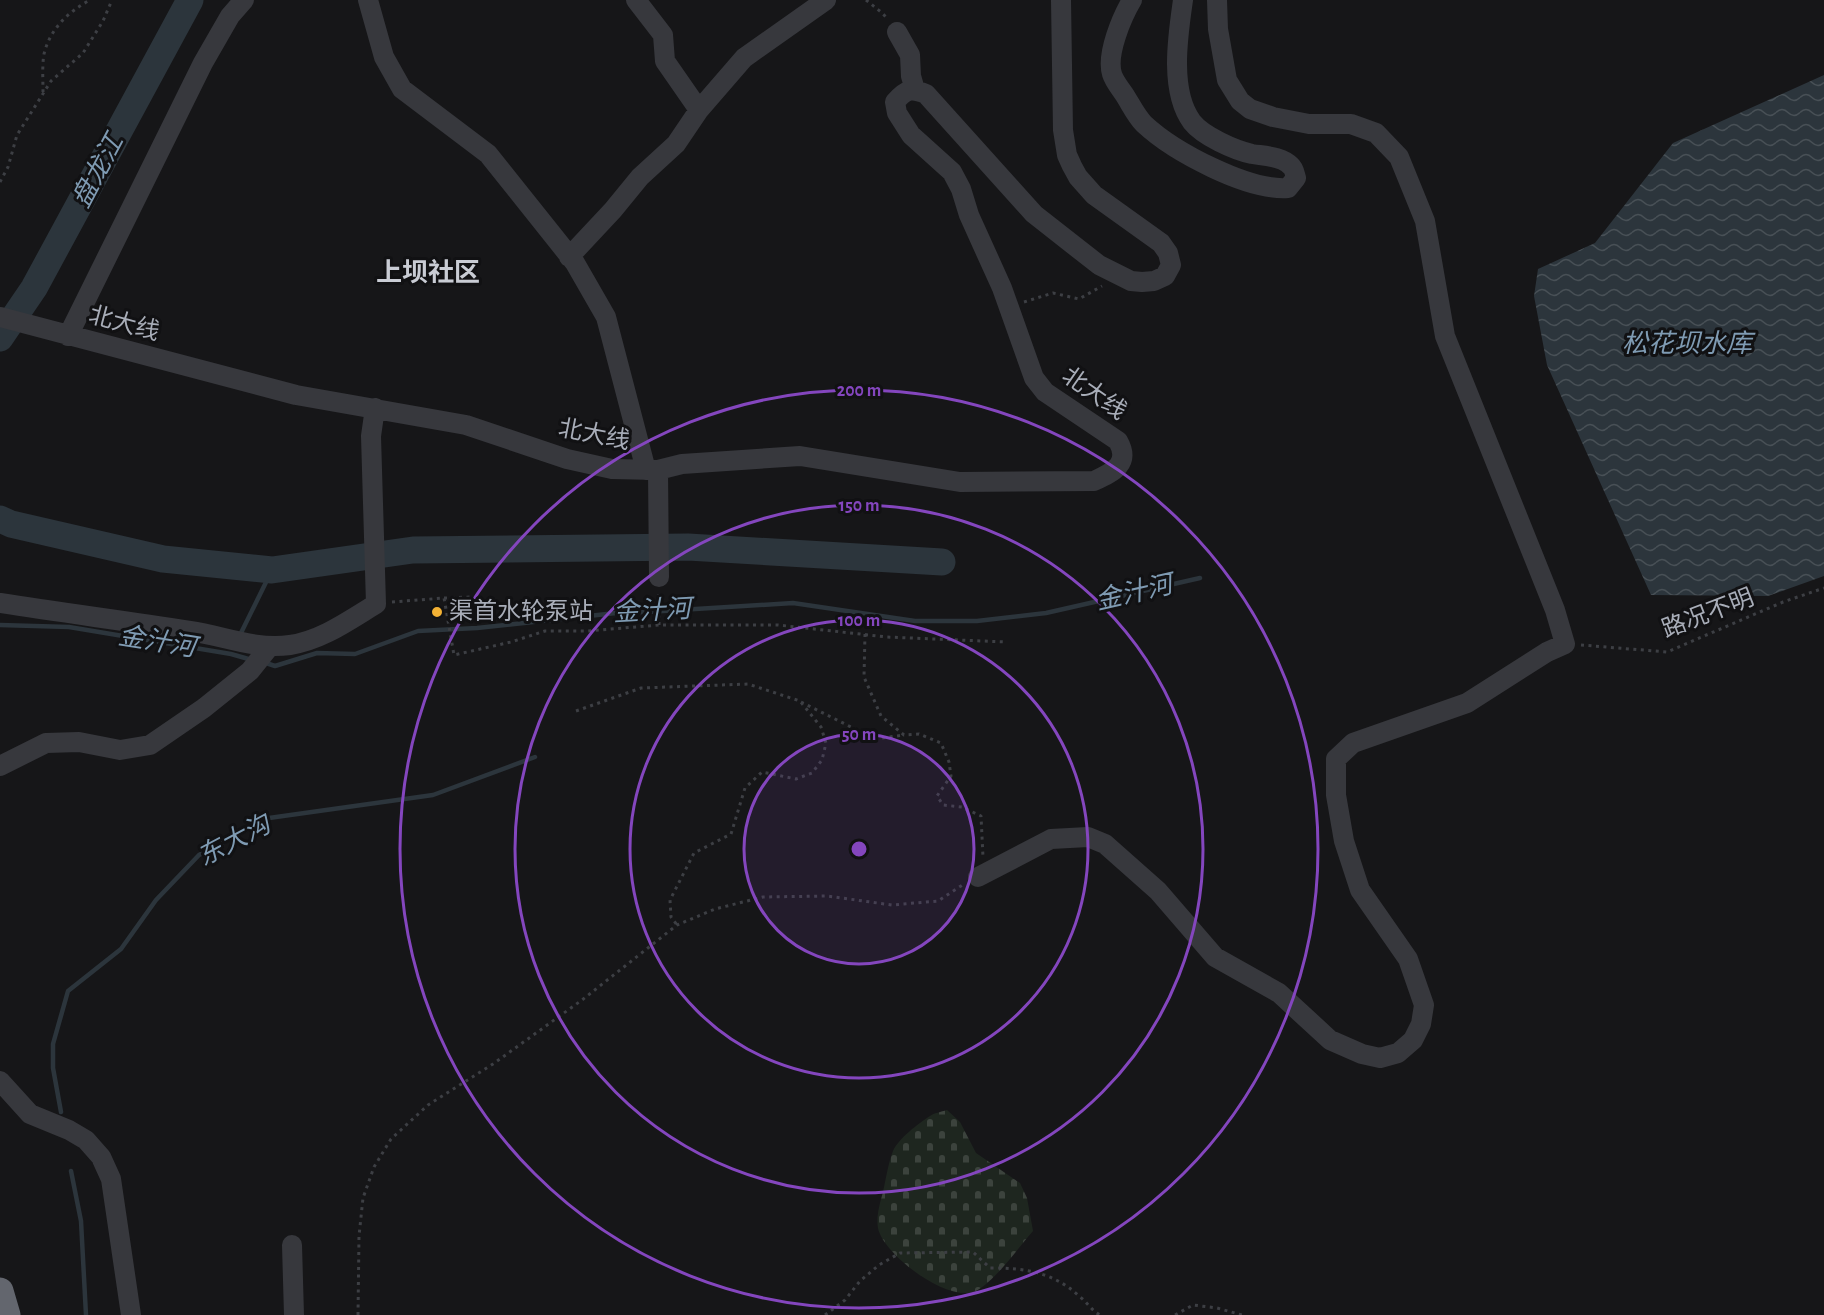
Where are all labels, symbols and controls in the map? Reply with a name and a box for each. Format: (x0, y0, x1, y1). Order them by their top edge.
water label: 盘龙江 (66, 127, 129, 212)
district label: 上坝社区 (376, 258, 480, 286)
street label: 北大线 (86, 301, 162, 345)
water label: 松花坝水库 (1622, 330, 1756, 357)
street label: 北大线 (1058, 362, 1132, 424)
text: 200 m (837, 382, 881, 400)
street label: 北大线 (556, 414, 632, 454)
text: 150 m (839, 497, 879, 515)
water label: 金汁河 (1093, 568, 1180, 614)
street label: 路况不明 (1658, 584, 1757, 642)
water label: 金汁河 (612, 594, 697, 626)
place label: 渠首水轮泵站 (449, 598, 593, 624)
marker: 渠首水轮泵站 (430, 605, 444, 619)
text: 100 m (838, 612, 880, 630)
water label: 金汁河 (116, 621, 203, 662)
text: 50 m (842, 726, 876, 744)
water label: 东大沟 (193, 809, 277, 871)
centre of rings (849, 839, 869, 859)

